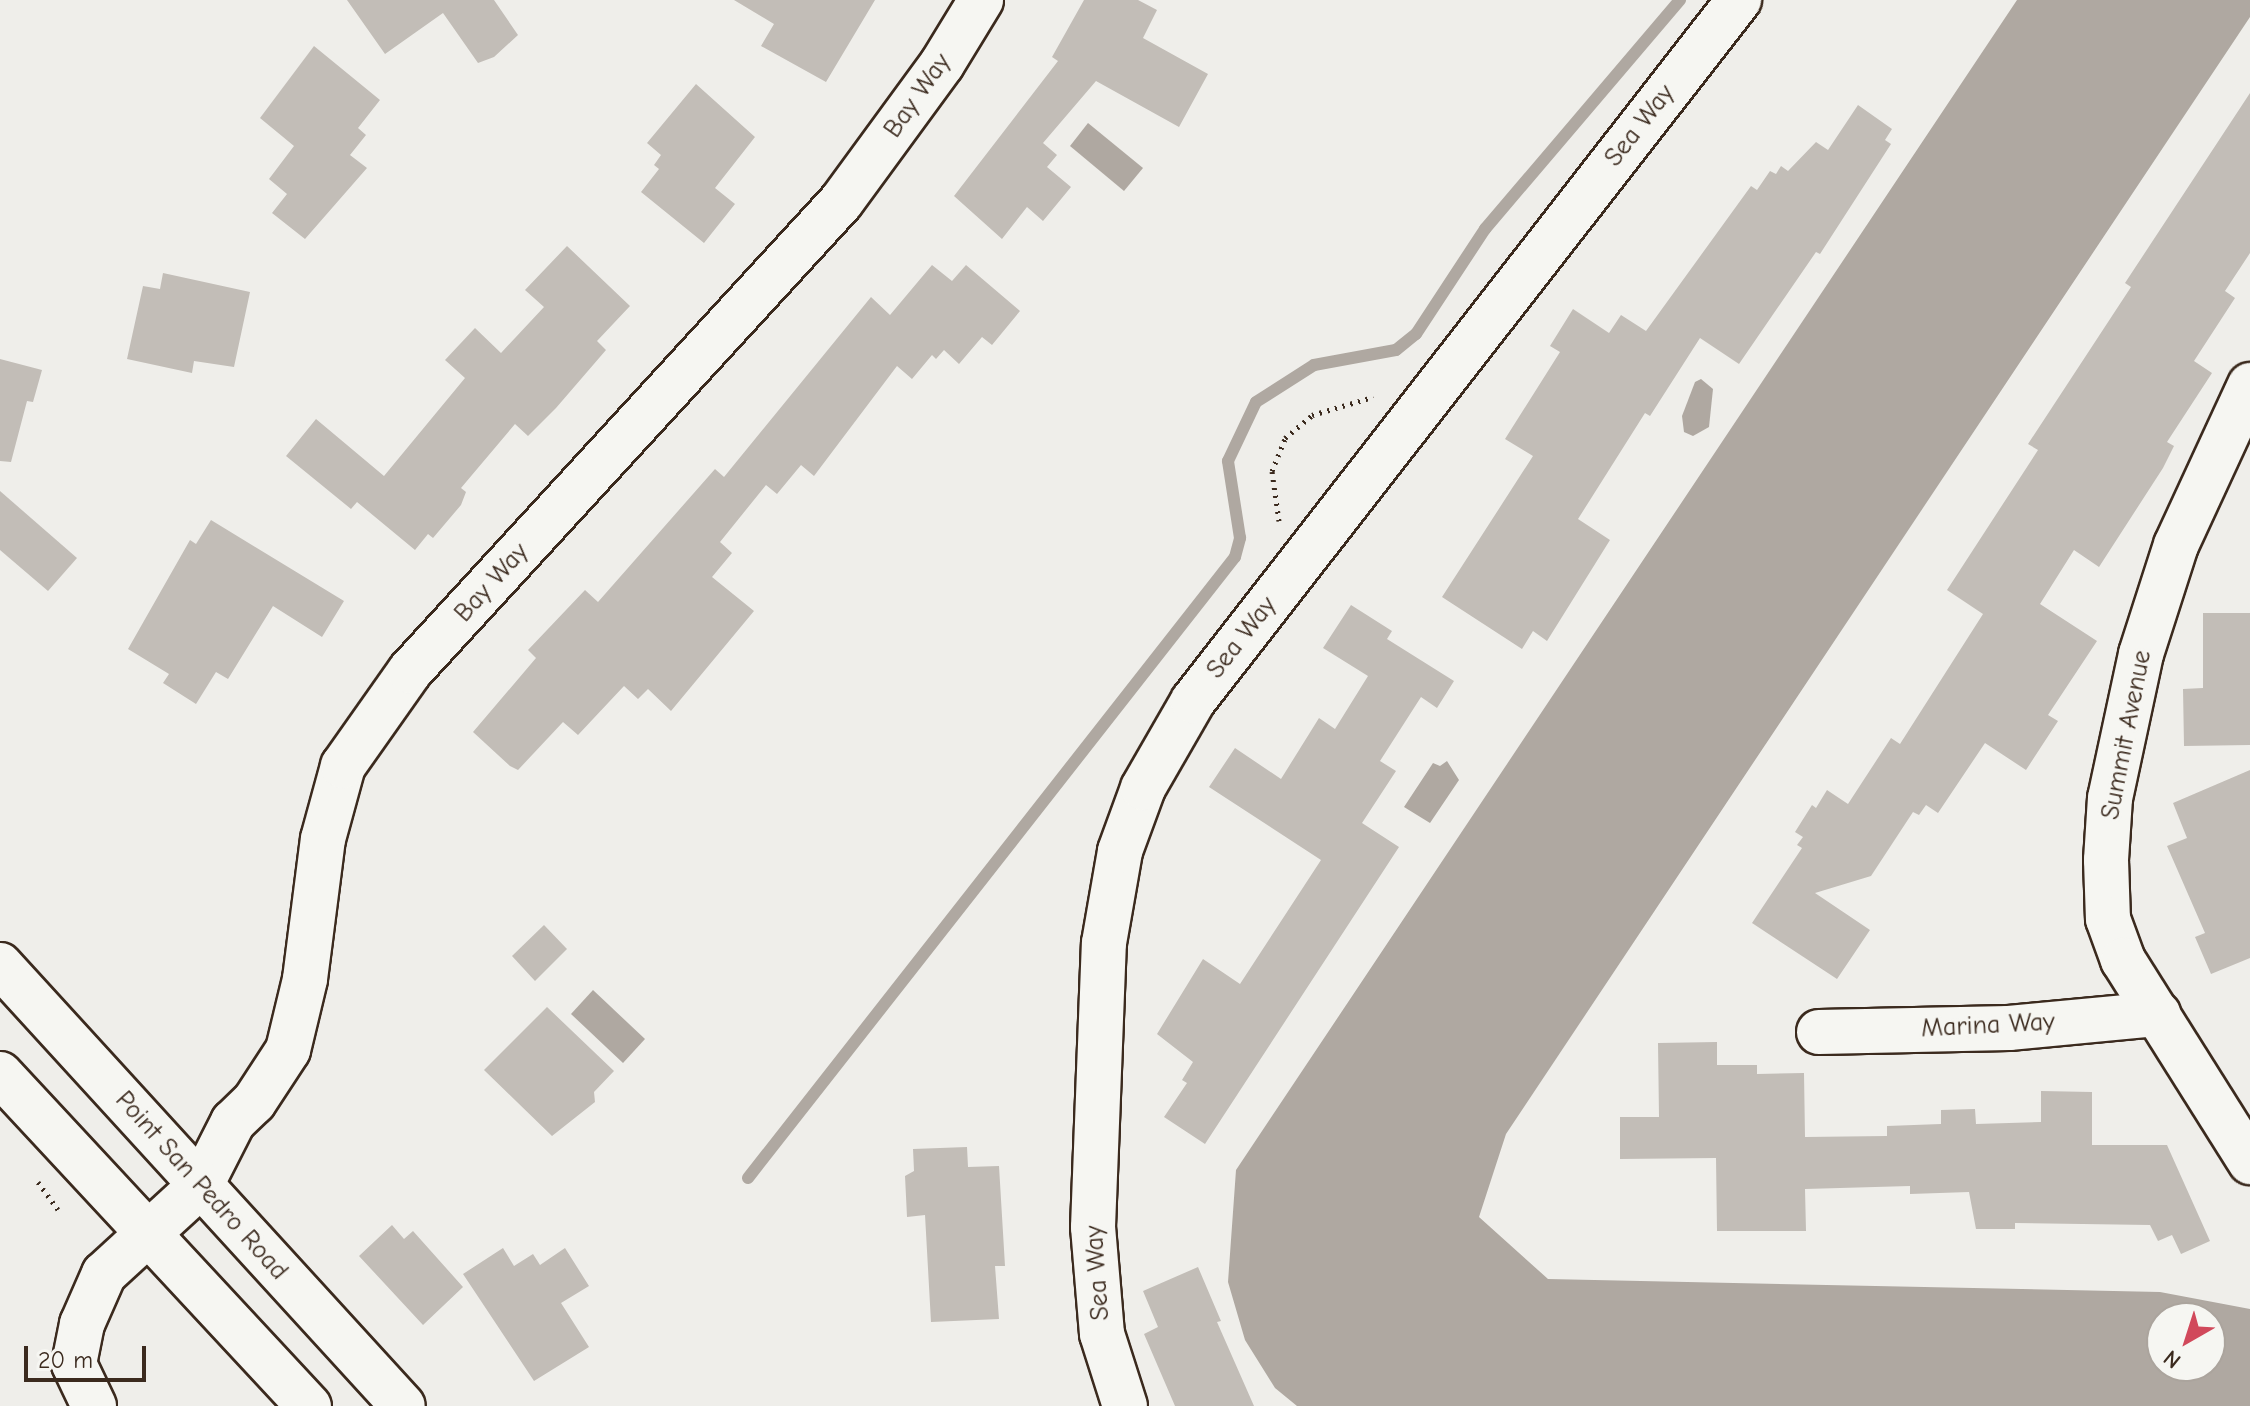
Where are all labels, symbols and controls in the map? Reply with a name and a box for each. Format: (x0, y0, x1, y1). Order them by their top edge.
street label: Bay Way (878, 48, 958, 144)
street label: Sea Way (1598, 79, 1682, 173)
street label: Bay Way (448, 537, 536, 629)
street label: Sea Way (1200, 591, 1284, 685)
street label: Summit Avenue (2095, 648, 2159, 822)
street label: Marina Way (1920, 1007, 2056, 1045)
street label: Point San Pedro Road (108, 1085, 294, 1287)
street label: Sea Way (1079, 1224, 1117, 1322)
north arrow (2146, 1302, 2226, 1382)
scale bar (28, 1330, 150, 1380)
text: N (2158, 1344, 2186, 1374)
text: 20 m (38, 1346, 93, 1374)

